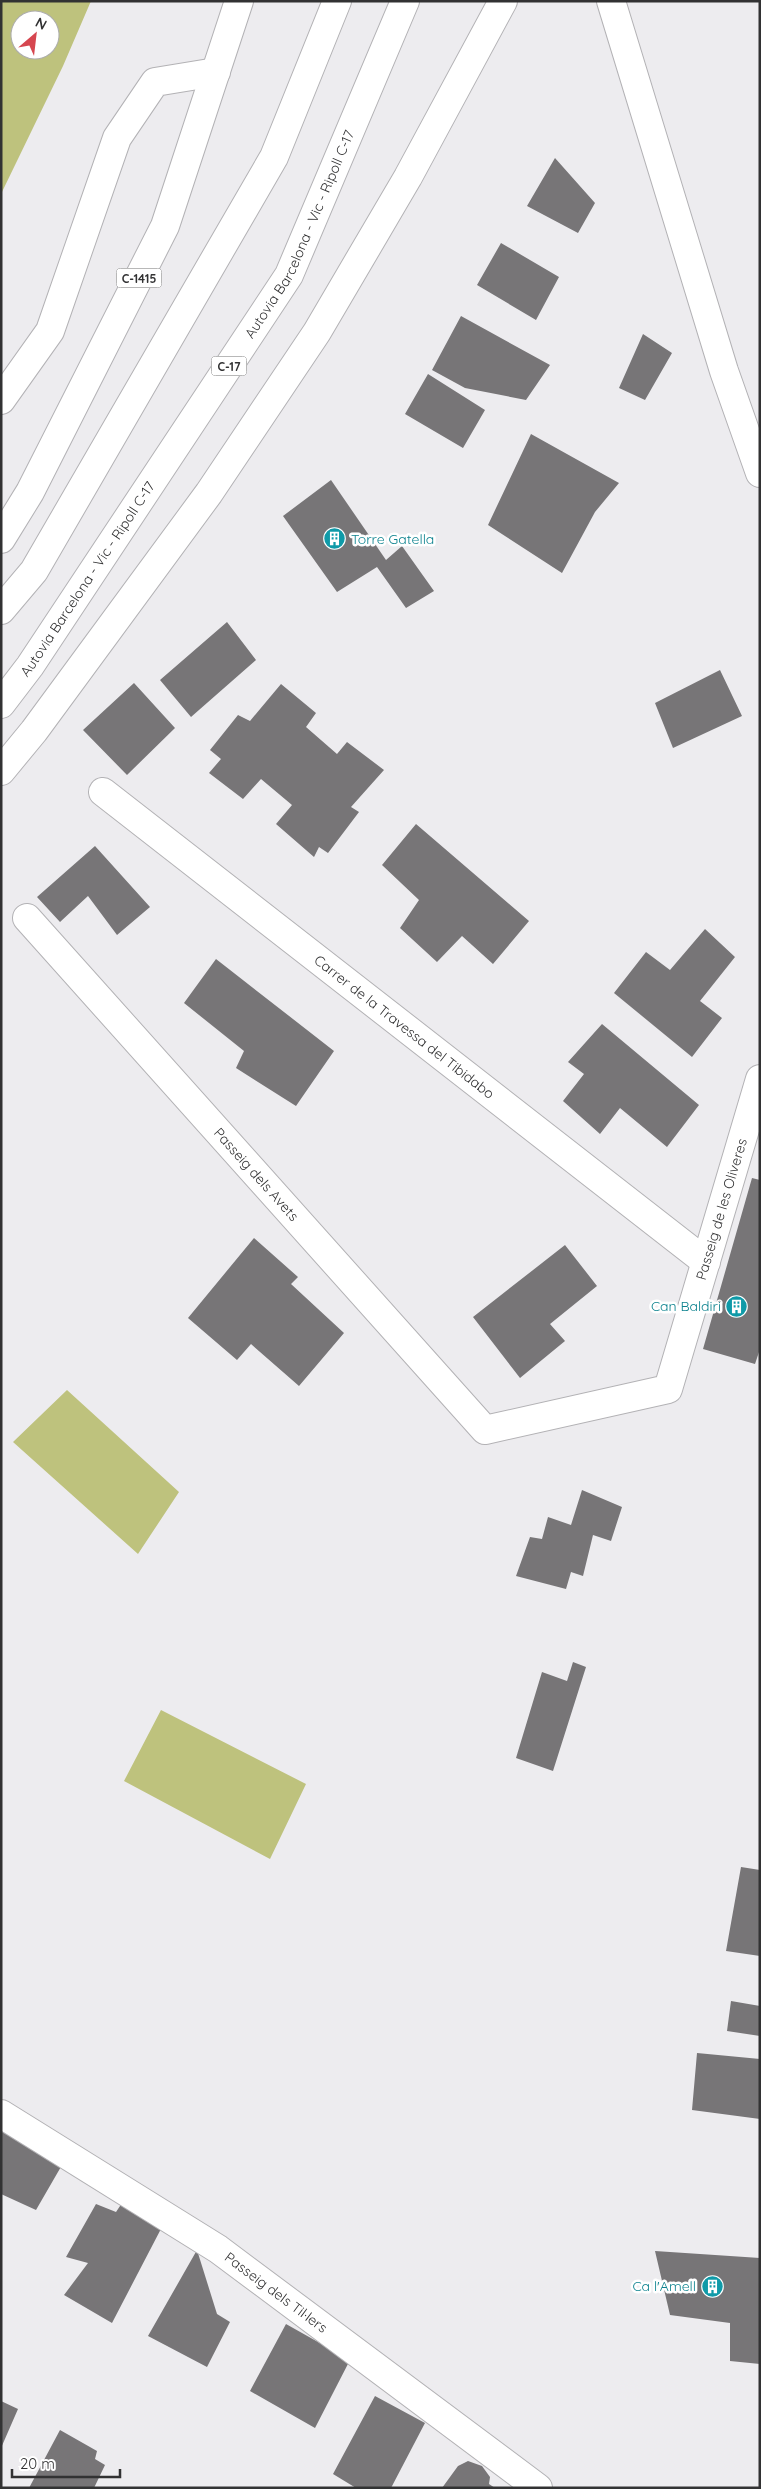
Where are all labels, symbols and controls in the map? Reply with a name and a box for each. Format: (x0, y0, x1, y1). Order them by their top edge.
north arrow (10, 10, 60, 60)
text: N (32, 13, 50, 34)
street label: Autovia Barcelona - Vic - Ripoll C-17 (241, 127, 358, 342)
road number: C-1415 (116, 268, 162, 288)
road number: C-17 (212, 356, 246, 376)
street label: Autovia Barcelona - Vic - Ripoll C-17 (16, 478, 159, 680)
building icon: Torre Gatella (323, 527, 347, 551)
place label: Torre Gatella (351, 530, 434, 548)
street label: Carrer de la Travessa del Tibidabo (311, 951, 498, 1103)
street label: Passeig dels Avets (210, 1124, 303, 1225)
street label: Passeig de les Oliveres (692, 1136, 751, 1282)
building icon: Can Baldiri (725, 1294, 749, 1318)
place label: Can Baldiri (651, 1297, 721, 1315)
street label: Passeig dels Til·lers (221, 2248, 331, 2337)
building icon: Ca l'Amell (700, 2274, 724, 2298)
place label: Ca l'Amell (632, 2277, 696, 2295)
scale bar (12, 2446, 120, 2478)
text: 20 m (20, 2454, 55, 2473)

